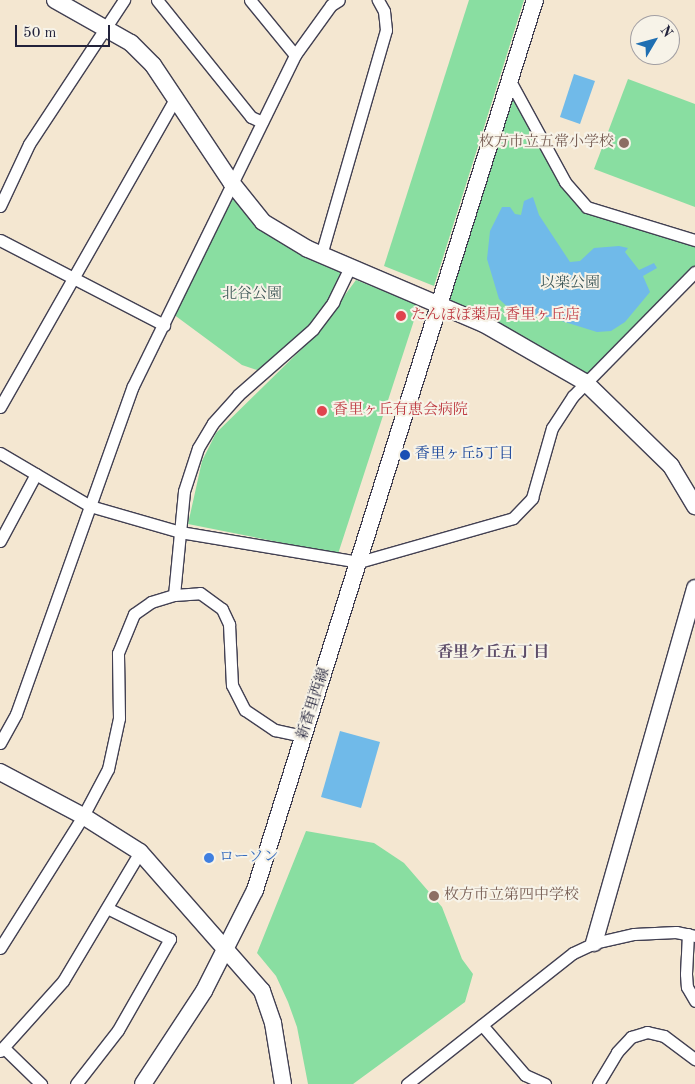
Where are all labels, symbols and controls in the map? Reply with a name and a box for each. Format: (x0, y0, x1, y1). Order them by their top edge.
scale bar (18, 15, 112, 47)
north arrow (630, 15, 680, 65)
text: N (657, 23, 675, 40)
text: 50 m (23, 26, 57, 41)
place label: 枚方市立五常小学校 (479, 134, 614, 152)
marker: 枚方市立五常小学校 (618, 137, 630, 149)
park label: 以楽公園 (540, 275, 600, 293)
park label: 北谷公園 (222, 286, 282, 304)
place label: たんぽぽ薬局 香里ヶ丘店 (411, 307, 580, 325)
marker: たんぽぽ薬局 香里ヶ丘店 (395, 310, 407, 322)
place label: 香里ヶ丘有恵会病院 (333, 402, 468, 420)
marker: 香里ヶ丘有恵会病院 (315, 404, 329, 418)
place label: 香里ヶ丘5丁目 (415, 446, 514, 464)
marker: 香里ヶ丘5丁目 (399, 449, 411, 461)
district label: 香里ケ丘五丁目 (437, 643, 549, 663)
street label: 新香里西線 (294, 666, 334, 742)
place label: ローソン (219, 849, 279, 867)
marker: ローソン (203, 852, 215, 864)
place label: 枚方市立第四中学校 (444, 887, 579, 905)
marker: 枚方市立第四中学校 (428, 890, 440, 902)

